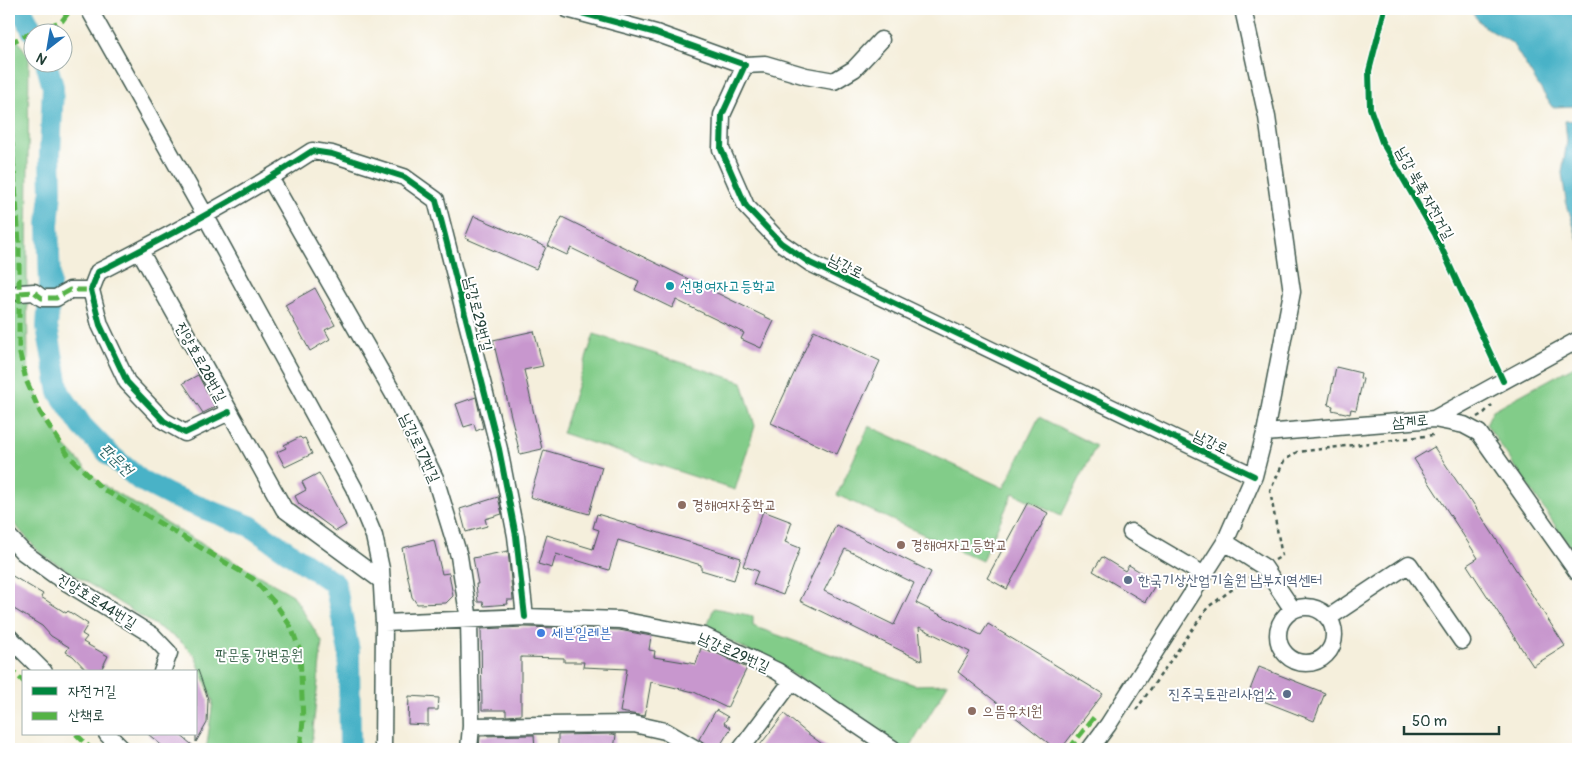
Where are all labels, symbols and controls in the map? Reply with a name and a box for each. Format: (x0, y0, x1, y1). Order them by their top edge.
north arrow (22, 22, 72, 72)
text: N (33, 49, 50, 68)
street label: 남강 북쪽 자전거길 (1391, 144, 1458, 243)
street label: 남강로 (825, 250, 866, 283)
street label: 남강로29번길 (459, 275, 496, 354)
place label: 선명여자고등학교 (680, 277, 777, 296)
marker: 선명여자고등학교 (664, 280, 676, 292)
street label: 진양호로28번길 (171, 319, 230, 405)
street label: 삼계로 (1391, 410, 1429, 433)
street label: 남강로17번길 (395, 411, 444, 486)
street label: 남강로 (1190, 426, 1231, 459)
water label: 판문천 (95, 439, 139, 482)
place label: 경해여자중학교 (692, 496, 777, 515)
marker: 경해여자중학교 (676, 499, 688, 511)
place label: 경해여자고등학교 (911, 536, 1008, 555)
marker: 경해여자고등학교 (895, 539, 907, 551)
street label: 진양호로44번길 (54, 570, 140, 633)
place label: 한국기상산업기술원 남부지역센터 (1138, 571, 1322, 590)
marker: 한국기상산업기술원 남부지역센터 (1122, 574, 1134, 586)
place label: 세븐일레븐 (551, 624, 611, 643)
marker: 세븐일레븐 (535, 627, 547, 639)
street label: 남강로29번길 (695, 628, 773, 677)
park label: 판문동 강변공원 (215, 646, 303, 665)
legend (22, 670, 198, 736)
text: 자전거길 (68, 682, 116, 701)
place label: 진주국토관리사업소 (1168, 685, 1277, 704)
marker: 진주국토관리사업소 (1281, 688, 1293, 700)
place label: 으뜸유치원 (982, 702, 1042, 721)
scale bar (1404, 703, 1500, 735)
marker: 으뜸유치원 (966, 705, 978, 717)
text: 산책로 (68, 706, 104, 725)
text: 50 m (1412, 712, 1447, 731)

